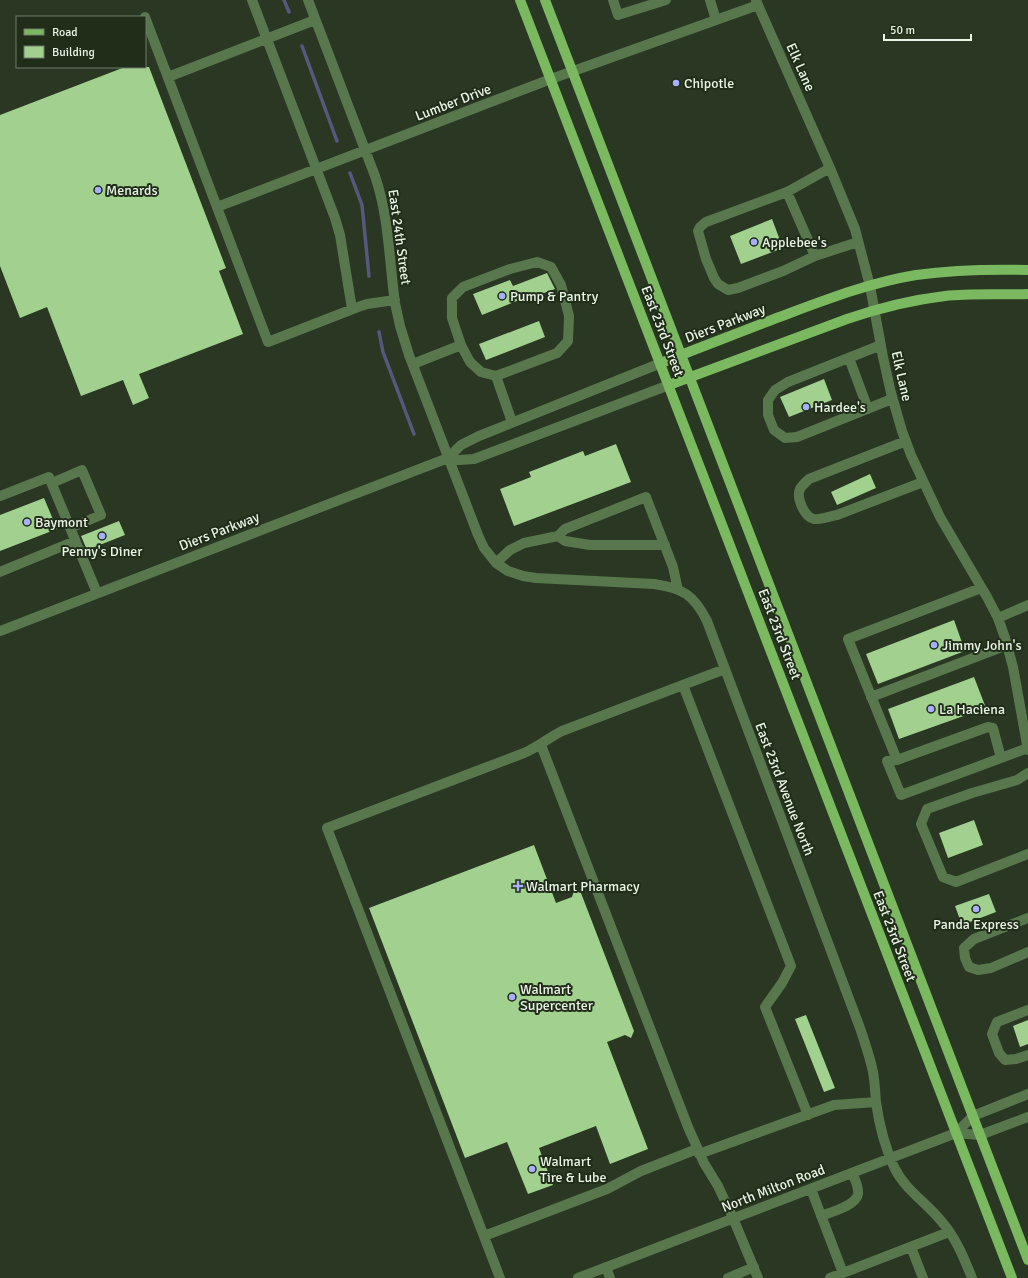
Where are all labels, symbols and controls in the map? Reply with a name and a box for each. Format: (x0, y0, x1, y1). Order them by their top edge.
legend (16, 16, 146, 68)
scale bar (884, 16, 971, 42)
text: 50 m (890, 23, 915, 38)
text: Road (52, 25, 78, 40)
street label: Elk Lane (782, 40, 819, 94)
text: Building (52, 45, 95, 60)
place label: Chipotle (684, 75, 734, 92)
marker: Chipotle (671, 78, 681, 88)
street label: Lumber Drive (413, 80, 493, 125)
place label: Menards (106, 182, 158, 199)
marker: Menards (93, 185, 103, 195)
street label: East 24th Street (384, 188, 415, 286)
place label: Applebee's (762, 234, 827, 251)
marker: Applebee's (749, 237, 759, 247)
street label: East 23rd Street (637, 283, 688, 379)
place label: Pump & Pantry (510, 288, 599, 305)
marker: Pump & Pantry (497, 291, 507, 301)
street label: Diers Parkway (683, 300, 768, 347)
street label: Elk Lane (887, 349, 916, 403)
place label: Hardee's (814, 399, 866, 416)
marker: Hardee's (801, 402, 811, 412)
street label: Diers Parkway (177, 508, 262, 555)
place label: Baymont (35, 514, 88, 531)
marker: Baymont (22, 517, 32, 527)
marker: Penny's Diner (97, 531, 107, 541)
place label: Penny's Diner (62, 543, 143, 560)
street label: East 23rd Street (754, 586, 805, 682)
place label: Jimmy John's (942, 637, 1022, 654)
marker: Jimmy John's (929, 640, 939, 650)
place label: La Haciena (939, 701, 1005, 718)
marker: La Haciena (926, 704, 936, 714)
street label: East 23rd Avenue North (751, 720, 818, 858)
place label: Walmart Pharmacy (526, 878, 640, 895)
marker: Walmart Pharmacy (513, 881, 523, 891)
street label: East 23rd Street (869, 888, 920, 984)
marker: Panda Express (971, 904, 981, 914)
place label: Panda Express (933, 916, 1019, 933)
place label: Walmart Supercenter (520, 981, 594, 1014)
marker: Walmart Supercenter (507, 992, 517, 1002)
place label: Walmart Tire & Lube (540, 1153, 606, 1186)
street label: North Milton Road (719, 1161, 827, 1216)
marker: Walmart Tire & Lube (527, 1164, 537, 1174)

